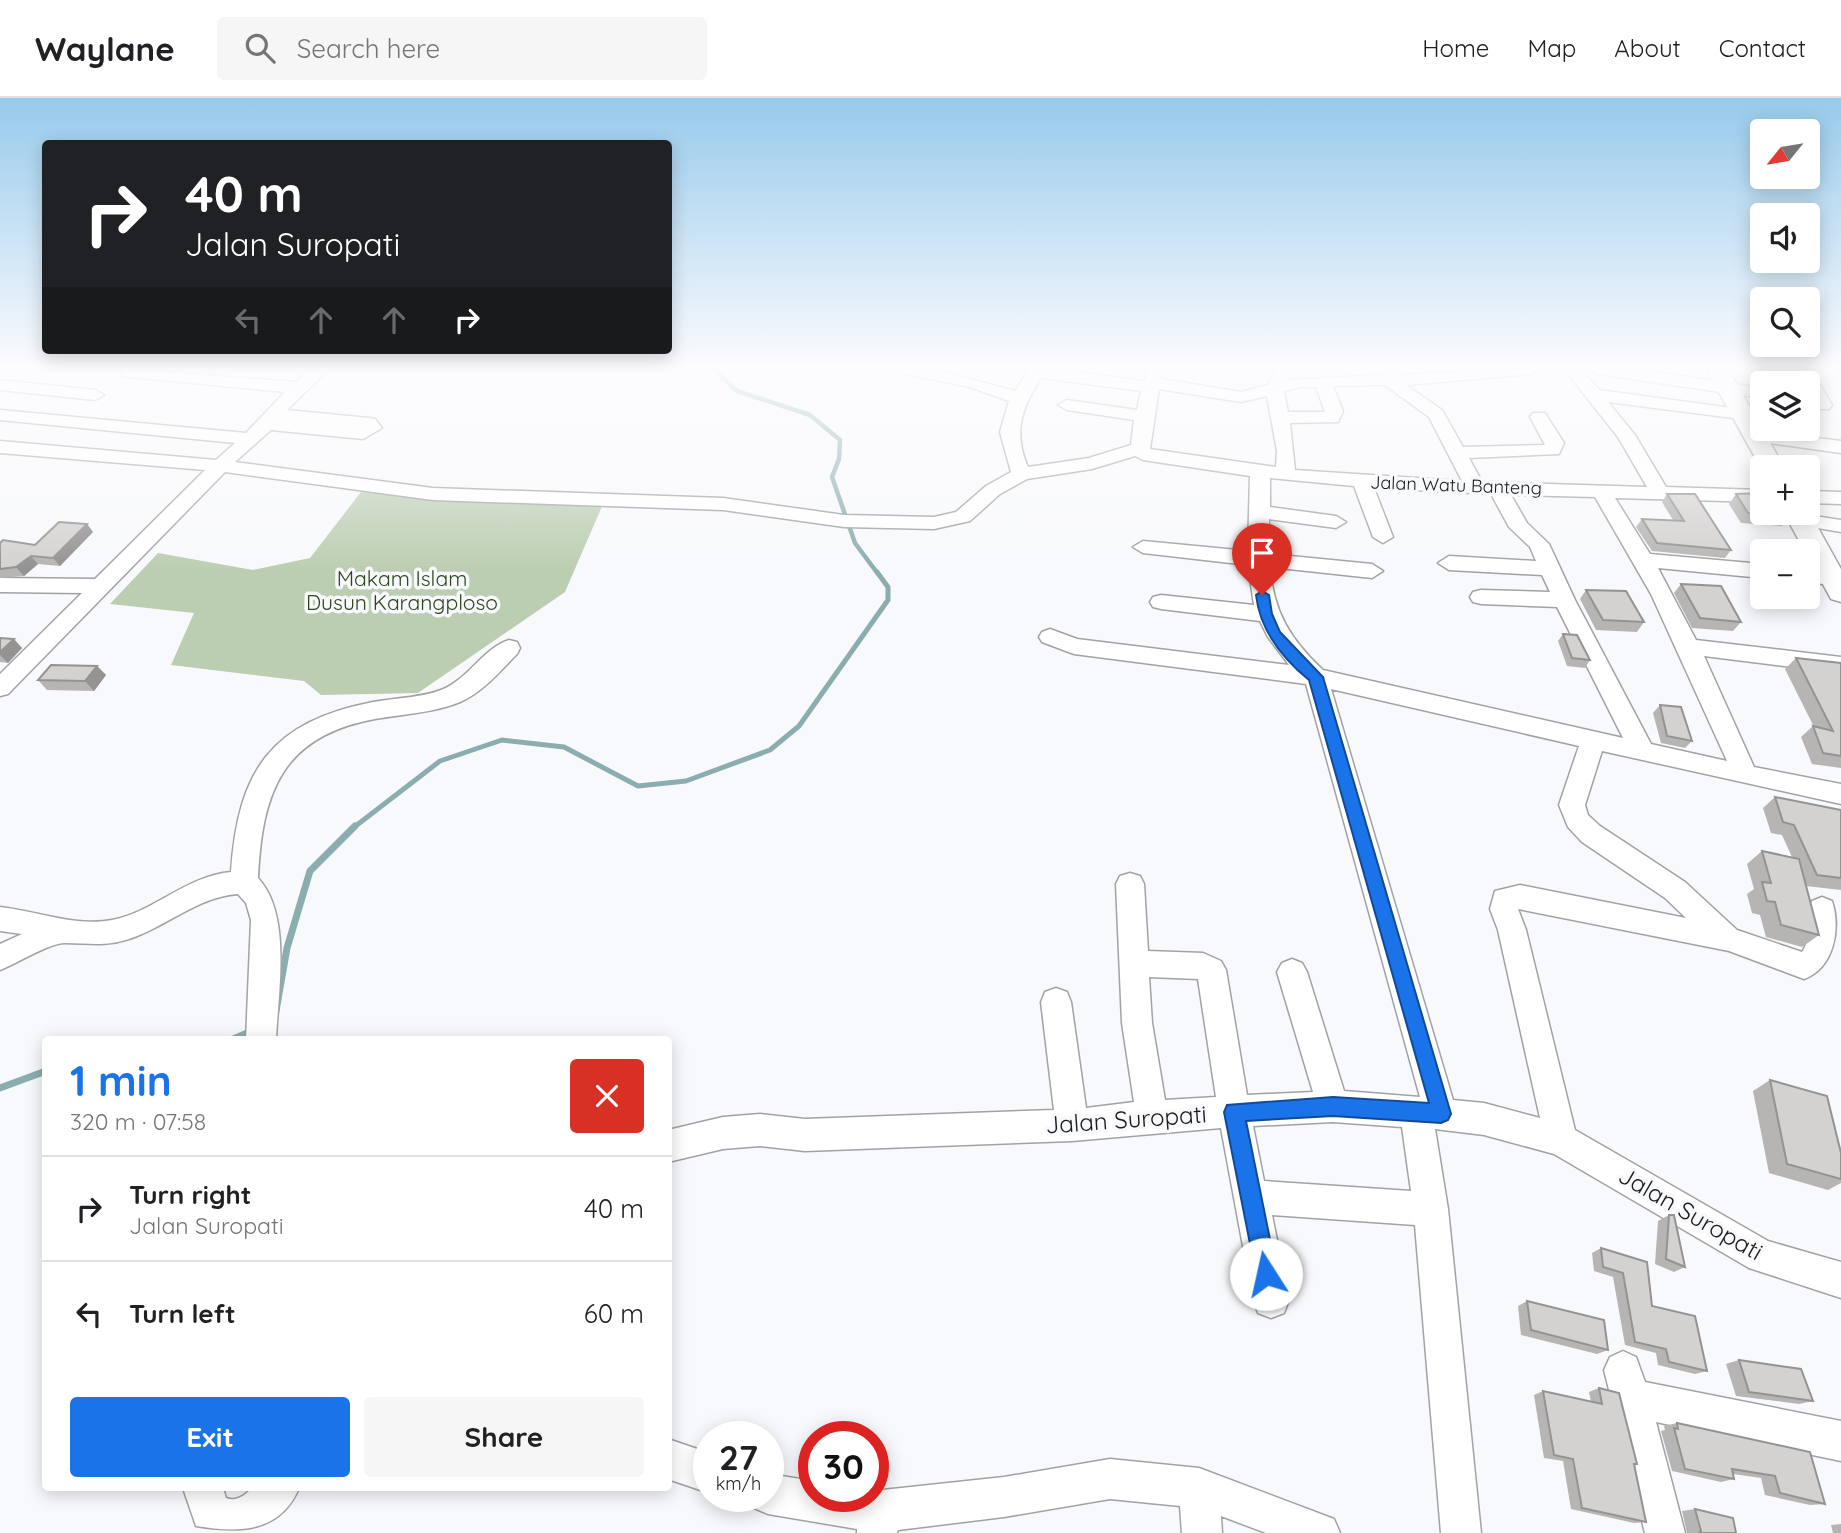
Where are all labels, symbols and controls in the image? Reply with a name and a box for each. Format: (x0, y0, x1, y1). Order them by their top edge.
search box (217, 17, 707, 80)
text: Waylane (35, 28, 175, 69)
icon: search (241, 29, 279, 67)
text: Search here (297, 32, 440, 65)
text: Home (1422, 33, 1489, 63)
text: Map (1527, 33, 1576, 63)
text: About (1614, 33, 1681, 63)
text: Contact (1719, 33, 1806, 63)
north arrow (1750, 119, 1820, 189)
map controls (1750, 119, 1820, 609)
text: 40 m (185, 163, 303, 224)
icon: right (70, 168, 161, 259)
button: sound (1750, 203, 1820, 273)
text: Jalan Suropati (185, 224, 400, 264)
button: search (1750, 287, 1820, 357)
icon: left (229, 301, 267, 339)
icon: ahead (302, 301, 340, 339)
icon: ahead (375, 301, 413, 339)
icon: right (448, 301, 486, 339)
button: layers (1750, 371, 1820, 441)
button: + (1750, 455, 1820, 525)
street label: Jalan Watu Banteng (1370, 471, 1542, 499)
pin (1232, 523, 1292, 595)
icon: arrive (1243, 534, 1281, 572)
button: − (1750, 539, 1820, 609)
park label: Makam Islam Dusun Karangploso (306, 565, 498, 615)
text: 1 min (70, 1054, 172, 1107)
button: close (570, 1059, 644, 1133)
street label: Jalan Suropati (1044, 1098, 1208, 1140)
text: 320 m · 07:58 (70, 1107, 206, 1136)
street label: Jalan Suropati (1614, 1160, 1768, 1266)
text: Turn right (129, 1178, 251, 1211)
icon: right (70, 1190, 108, 1228)
text: 40 m (584, 1192, 644, 1225)
text: Jalan Suropati (129, 1211, 284, 1240)
position arrow (1229, 1237, 1303, 1311)
icon: left (70, 1295, 108, 1333)
text: Turn left (129, 1297, 236, 1330)
text: 60 m (584, 1297, 644, 1330)
button: Exit (70, 1397, 350, 1477)
button: Share (364, 1397, 644, 1477)
speed limit sign: 30 (798, 1421, 889, 1512)
text: 27 (719, 1435, 758, 1479)
text: km/h (716, 1472, 761, 1495)

